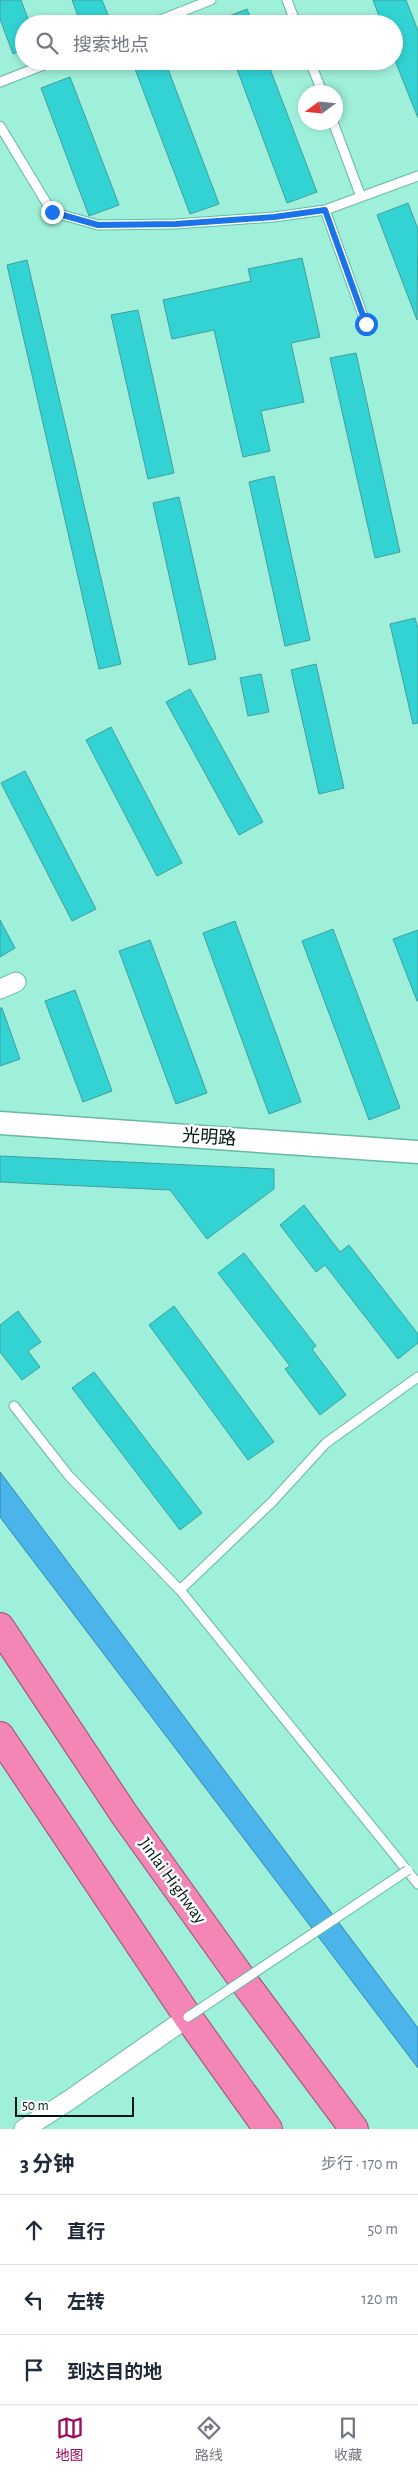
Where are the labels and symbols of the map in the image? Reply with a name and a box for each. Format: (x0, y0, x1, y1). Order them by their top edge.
north arrow (298, 85, 343, 130)
route end (41, 201, 64, 224)
route start (355, 313, 378, 336)
street label: 光明路 (181, 1125, 237, 1149)
street label: Jinlai Highway (135, 1835, 209, 1928)
scale bar (15, 2094, 134, 2117)

